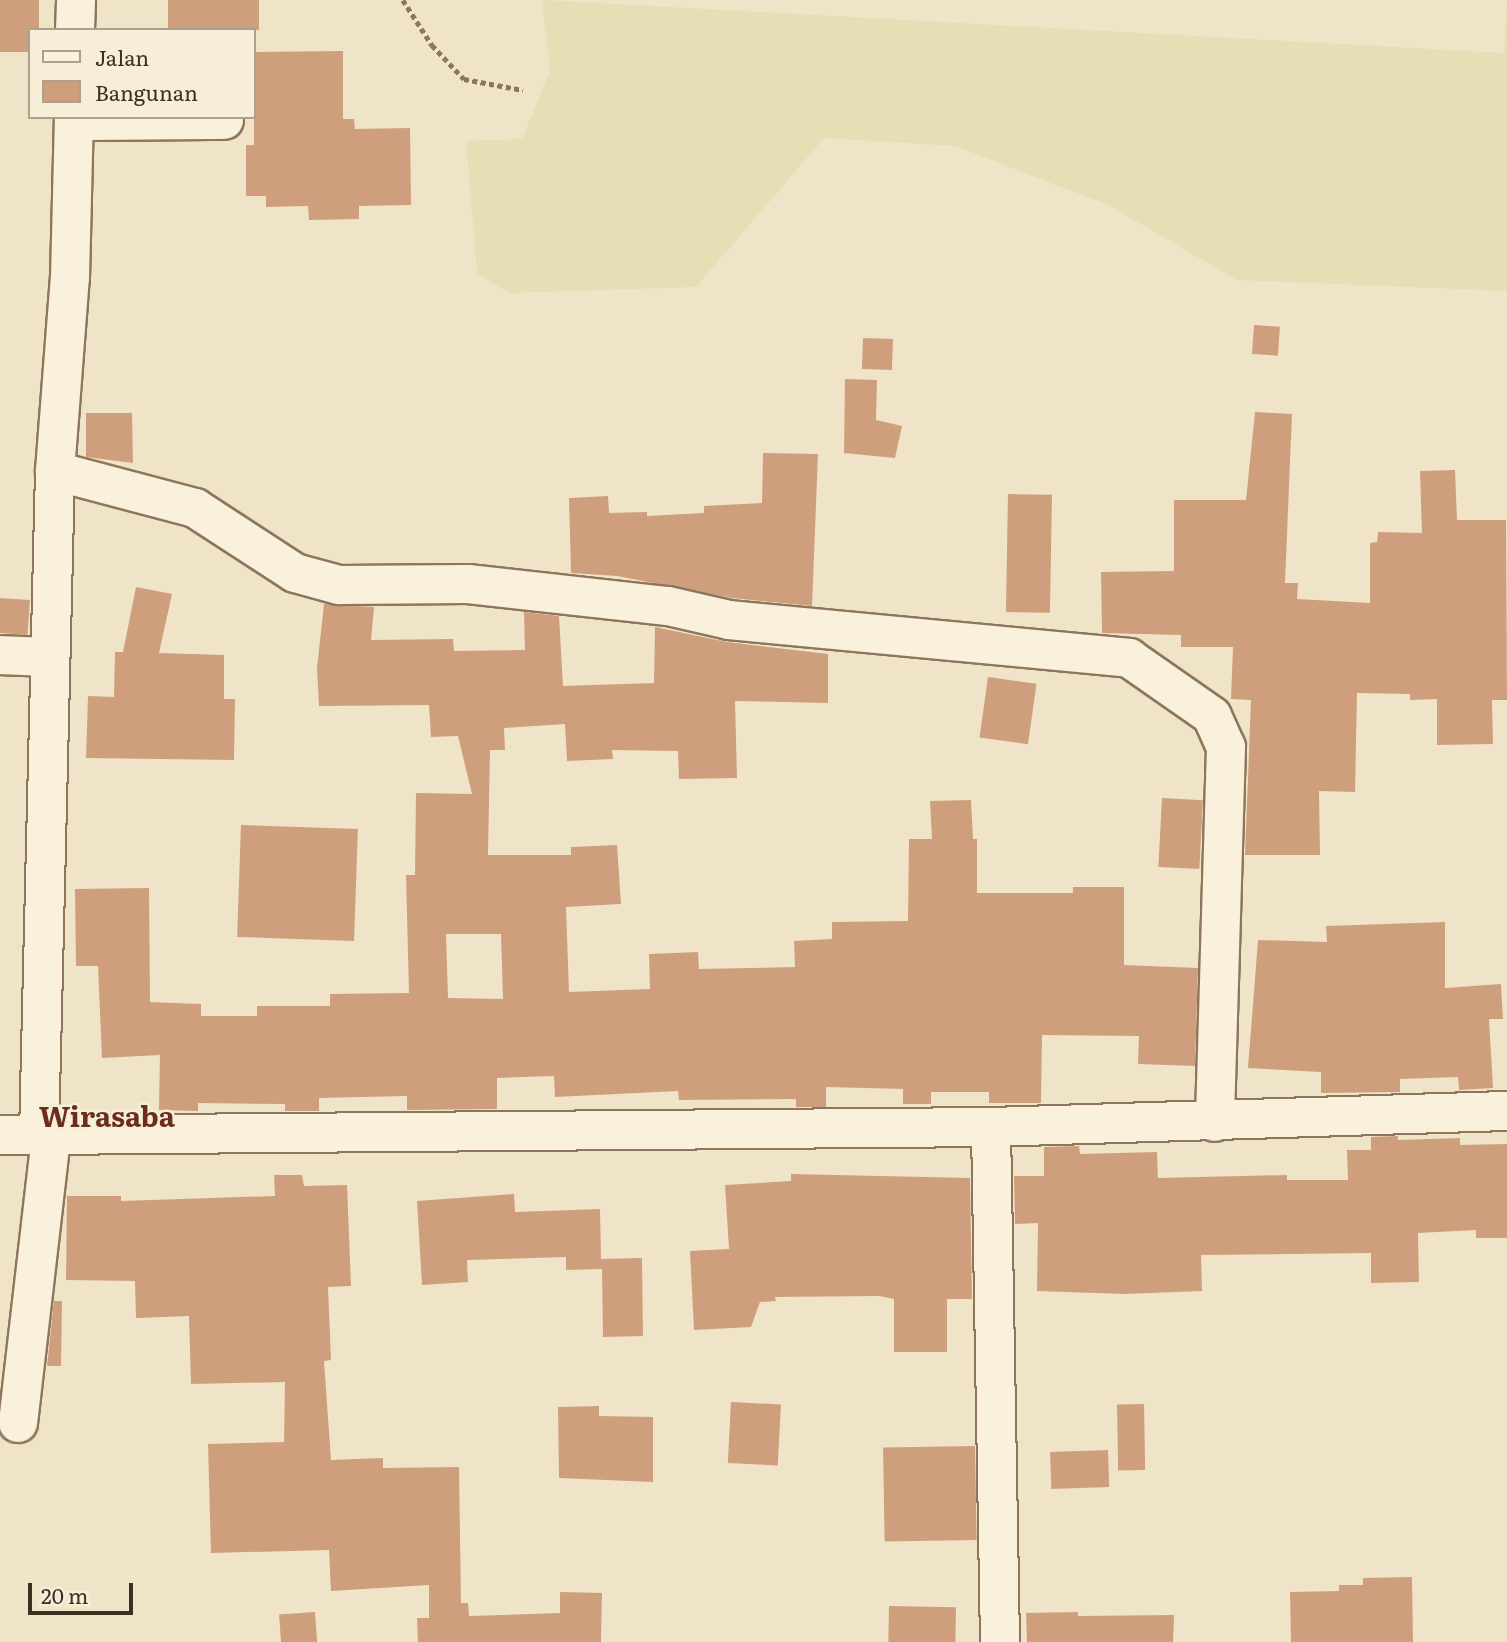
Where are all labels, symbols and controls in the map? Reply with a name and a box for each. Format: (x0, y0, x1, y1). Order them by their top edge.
legend (28, 28, 256, 119)
text: Jalan (95, 41, 149, 72)
text: Bangunan (95, 76, 198, 107)
district label: Wirasaba (39, 1098, 175, 1132)
scale bar (32, 1568, 136, 1612)
text: 20 m (41, 1579, 88, 1610)

